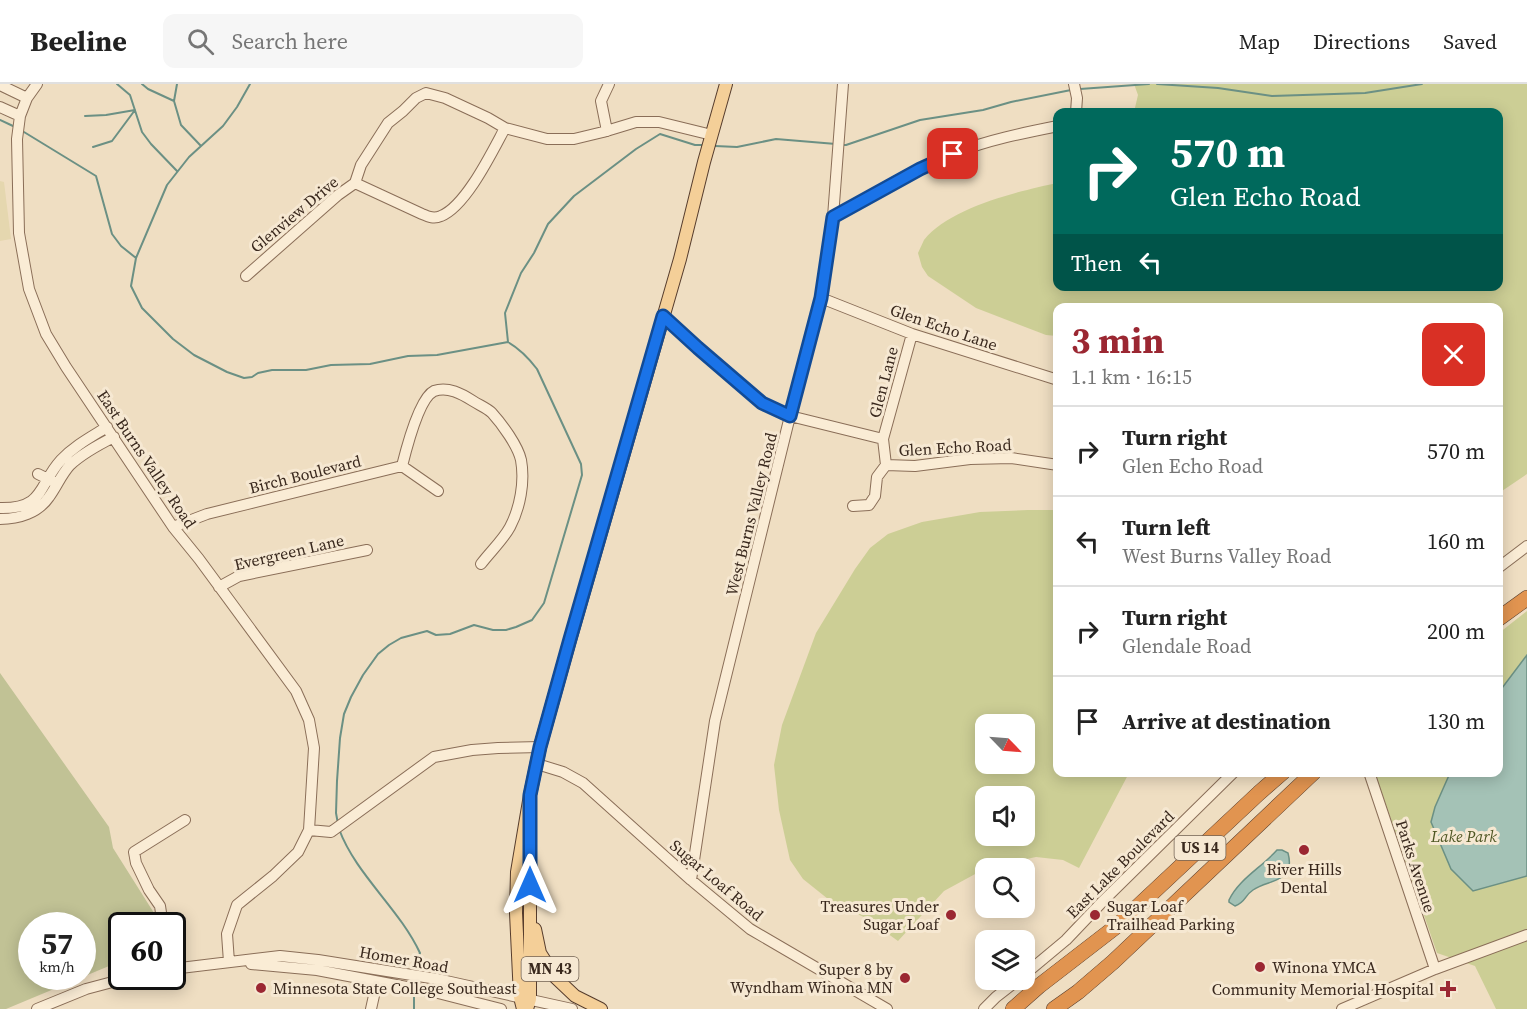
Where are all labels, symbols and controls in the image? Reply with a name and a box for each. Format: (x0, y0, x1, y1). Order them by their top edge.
search box (163, 14, 583, 68)
text: Beeline (30, 22, 127, 60)
icon: search (184, 25, 217, 58)
text: Search here (232, 26, 348, 56)
text: Map (1239, 27, 1280, 56)
text: Directions (1313, 27, 1410, 56)
text: Saved (1443, 27, 1497, 56)
text: 570 m (1170, 123, 1285, 181)
pin (927, 128, 978, 179)
icon: right (1071, 132, 1149, 210)
icon: arrive (936, 137, 969, 170)
street label: Glenview Drive (245, 171, 343, 257)
text: Glen Echo Road (1170, 178, 1361, 215)
icon: left (1134, 246, 1167, 279)
text: Then (1071, 248, 1122, 278)
street label: Glen Echo Lane (887, 298, 1001, 356)
text: 3 min (1071, 316, 1164, 365)
button: close (1422, 323, 1485, 386)
street label: Glen Lane (863, 344, 903, 420)
text: 1.1 km · 16:15 (1071, 363, 1192, 391)
street label: East Burns Valley Road (92, 385, 202, 533)
text: Turn right (1122, 422, 1227, 452)
street label: West Burns Valley Road (720, 430, 782, 598)
street label: Glen Echo Road (898, 433, 1012, 461)
icon: right (1071, 435, 1104, 468)
text: 570 m (1427, 436, 1485, 466)
street label: Birch Boulevard (247, 449, 363, 499)
text: Glen Echo Road (1122, 452, 1263, 480)
text: Turn left (1122, 512, 1210, 542)
icon: left (1071, 525, 1104, 558)
text: 160 m (1427, 526, 1485, 556)
street label: Evergreen Lane (232, 529, 346, 575)
text: West Burns Valley Road (1122, 542, 1331, 570)
text: Turn right (1122, 602, 1227, 632)
icon: right (1071, 615, 1104, 648)
text: 200 m (1427, 616, 1485, 646)
text: Glendale Road (1122, 632, 1251, 660)
icon: arrive (1071, 705, 1104, 738)
text: Arrive at destination (1122, 706, 1331, 736)
text: 130 m (1427, 706, 1485, 736)
north arrow (975, 714, 1035, 774)
map controls (975, 714, 1035, 990)
button: sound (975, 786, 1035, 846)
street label: East Lake Boulevard (1061, 805, 1179, 923)
street label: Parks Avenue (1391, 817, 1441, 915)
park label: Lake Park (1430, 825, 1497, 847)
street label: Sugar Loaf Road (666, 834, 768, 926)
road number: US 14 (1174, 836, 1226, 860)
marker: River Hills Dental (1297, 843, 1311, 857)
position arrow (498, 853, 562, 917)
button: search (975, 858, 1035, 918)
place label: River Hills Dental (1266, 858, 1342, 898)
place label: Treasures Under Sugar Loaf (821, 895, 940, 935)
place label: Sugar Loaf Trailhead Parking (1107, 895, 1235, 935)
marker: Treasures Under Sugar Loaf (944, 908, 958, 922)
marker: Sugar Loaf Trailhead Parking (1088, 908, 1102, 922)
speed limit sign: 60 (108, 912, 186, 990)
text: 57 (41, 923, 73, 964)
button: layers (975, 930, 1035, 990)
street label: Homer Road (358, 940, 450, 978)
text: km/h (39, 956, 75, 977)
place label: Winona YMCA (1272, 956, 1377, 978)
road number: MN 43 (522, 957, 578, 981)
place label: Super 8 by Wyndham Winona MN (730, 958, 894, 998)
marker: Winona YMCA (1253, 960, 1267, 974)
marker: Super 8 by Wyndham Winona MN (898, 971, 912, 985)
place label: Minnesota State College Southeast (273, 977, 517, 999)
place label: Community Memorial Hospital (1212, 978, 1434, 1000)
marker: Community Memorial Hospital (1439, 980, 1457, 998)
marker: Minnesota State College Southeast (254, 981, 268, 995)

